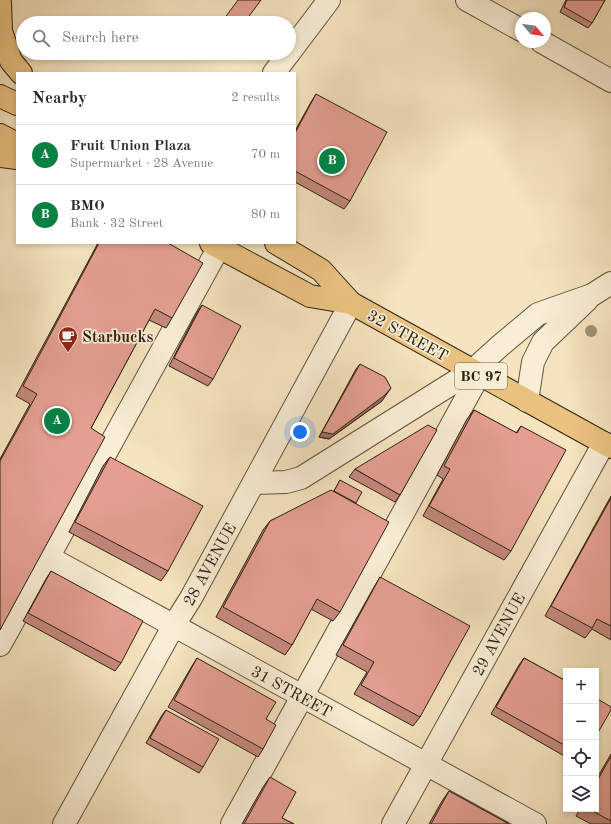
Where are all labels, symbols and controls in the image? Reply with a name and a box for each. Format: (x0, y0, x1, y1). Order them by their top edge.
north arrow (515, 12, 551, 48)
search box (16, 16, 296, 60)
icon: search (30, 27, 52, 49)
text: Search here (62, 31, 139, 46)
text: Nearby (32, 90, 87, 107)
text: 2 results (231, 91, 280, 104)
text: Fruit Union Plaza (70, 139, 191, 154)
pin: B (319, 146, 345, 176)
text: A (40, 148, 50, 161)
text: 70 m (251, 148, 280, 161)
text: Supermarket · 28 Avenue (70, 157, 213, 170)
text: BMO (70, 199, 105, 214)
text: B (40, 208, 50, 221)
text: 80 m (251, 208, 280, 221)
text: Bank · 32 Street (70, 217, 163, 230)
street label: 32 STREET (364, 308, 450, 365)
cafe icon: Starbucks (57, 325, 79, 353)
place label: Starbucks (82, 330, 154, 346)
road number: BC 97 (455, 363, 507, 389)
pin: A (44, 406, 70, 436)
your location (290, 422, 310, 442)
street label: 28 AVENUE (181, 521, 240, 609)
street label: 29 AVENUE (470, 591, 529, 679)
street label: 31 STREET (248, 664, 334, 721)
map controls (563, 668, 599, 812)
button: + (563, 668, 599, 704)
button: − (563, 704, 599, 740)
button: locate (563, 740, 599, 776)
button: layers (563, 776, 599, 812)

